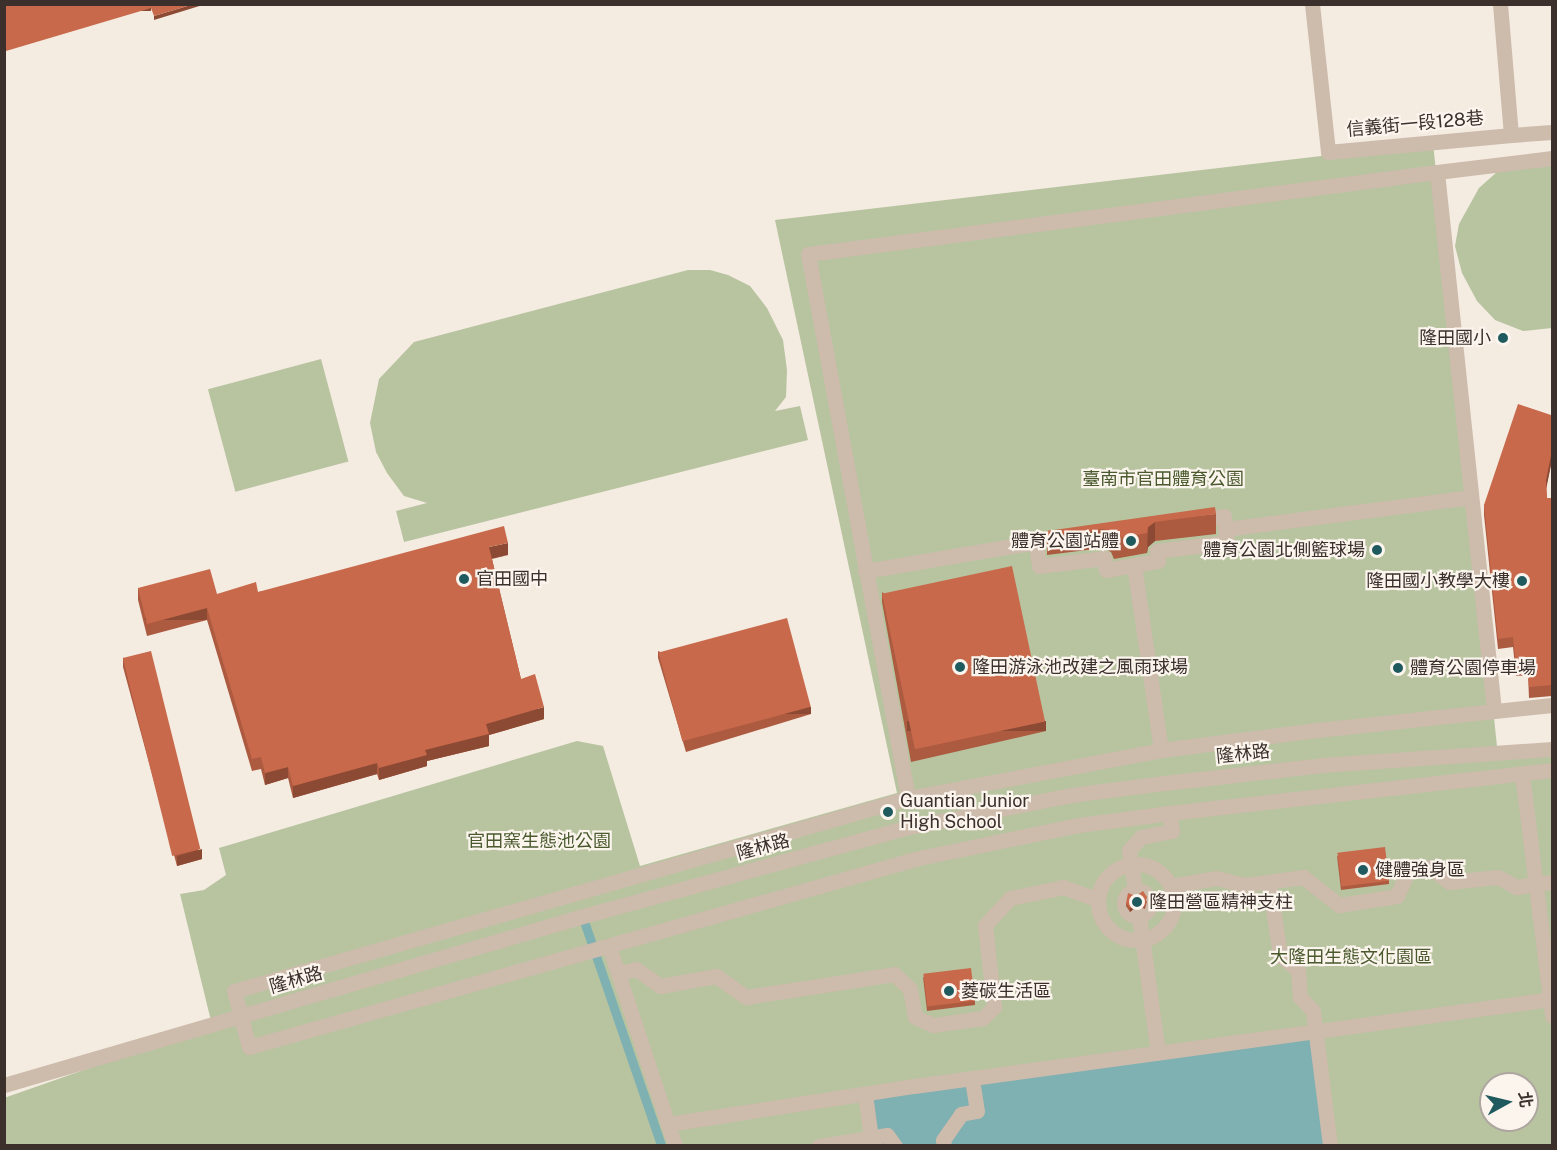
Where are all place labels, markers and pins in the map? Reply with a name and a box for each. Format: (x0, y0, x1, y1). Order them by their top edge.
place label: 隆田國小 (1419, 327, 1491, 349)
marker: 隆田國小 (1496, 331, 1510, 345)
place label: 體育公園站體 (1011, 530, 1119, 552)
marker: 體育公園站體 (1124, 534, 1138, 548)
place label: 體育公園北側籃球場 (1203, 539, 1365, 561)
marker: 體育公園北側籃球場 (1370, 543, 1384, 557)
place label: 官田國中 (476, 568, 548, 590)
place label: 隆田國小教學大樓 (1366, 570, 1510, 592)
marker: 官田國中 (457, 572, 471, 586)
marker: 隆田國小教學大樓 (1515, 574, 1529, 588)
place label: 隆田游泳池改建之風雨球場 (972, 656, 1188, 678)
place label: 體育公園停車場 (1410, 657, 1536, 679)
marker: 隆田游泳池改建之風雨球場 (953, 660, 967, 674)
marker: 體育公園停車場 (1391, 661, 1405, 675)
place label: Guantian Junior High School (900, 791, 1029, 834)
marker: Guantian Junior High School (881, 805, 895, 819)
place label: 健體強身區 (1375, 859, 1465, 881)
marker: 健體強身區 (1356, 863, 1370, 877)
place label: 隆田營區精神支柱 (1149, 891, 1293, 913)
marker: 隆田營區精神支柱 (1130, 895, 1144, 909)
place label: 菱碳生活區 (961, 980, 1051, 1002)
marker: 菱碳生活區 (942, 984, 956, 998)

